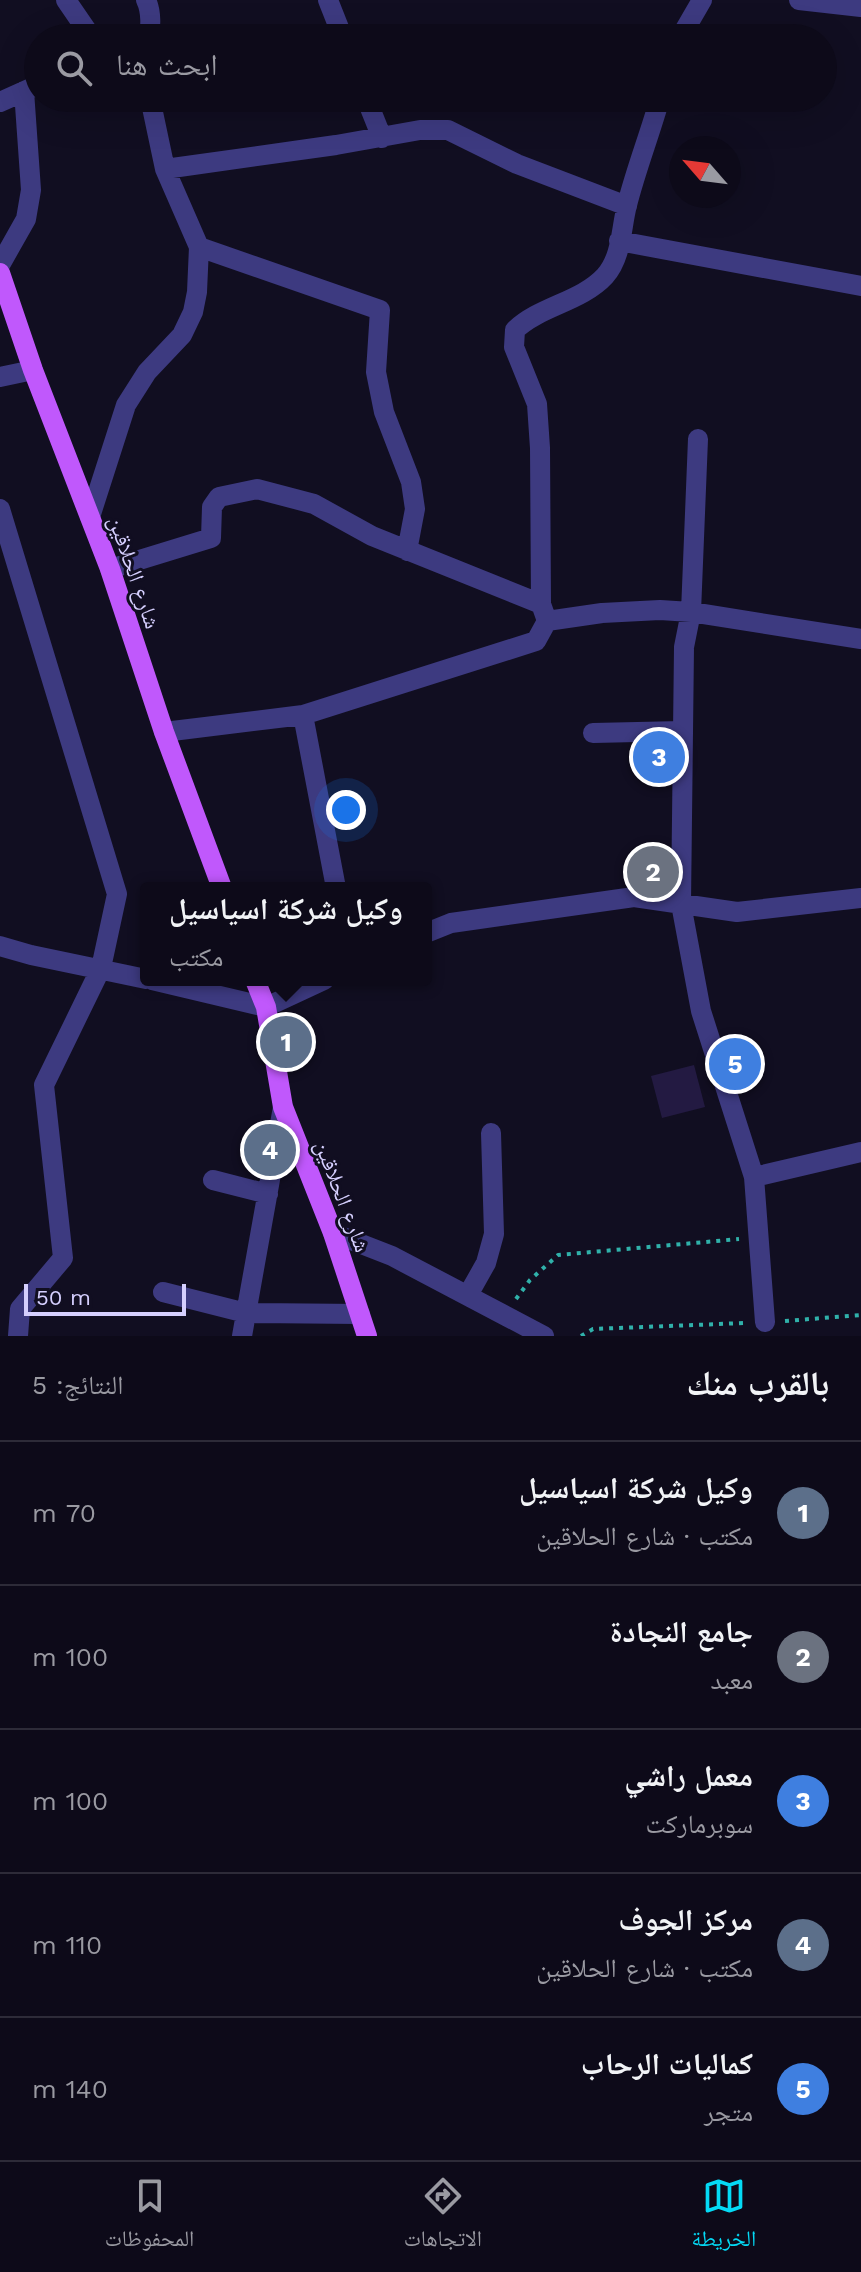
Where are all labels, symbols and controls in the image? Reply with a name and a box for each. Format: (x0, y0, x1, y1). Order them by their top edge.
search box (24, 24, 837, 112)
icon: search (52, 46, 96, 90)
text: ابحث هنا (116, 47, 218, 82)
north arrow (669, 136, 741, 208)
street label: شارع الحلاقين (103, 513, 165, 632)
pin: 3 (633, 727, 685, 787)
your location (326, 790, 366, 830)
pin: 2 (627, 842, 679, 902)
popup (140, 882, 432, 986)
text: وكيل شركة اسياسيل (169, 891, 403, 926)
text: مكتب (169, 942, 223, 972)
pin: 1 (260, 1012, 312, 1072)
pin: 5 (709, 1034, 761, 1094)
pin: 4 (244, 1120, 296, 1180)
street label: شارع الحلاقين (309, 1137, 375, 1256)
scale bar (24, 1280, 186, 1316)
text: 50 m (36, 1285, 91, 1310)
text: بالقرب منك (687, 1363, 829, 1403)
text: النتائج: 5 (32, 1370, 123, 1400)
text: وكيل شركة اسياسيل (519, 1470, 753, 1505)
text: 70 m (32, 1498, 96, 1528)
text: 1 (797, 1498, 809, 1528)
text: مكتب · شارع الحلاقين (536, 1521, 753, 1551)
text: جامع النجادة (610, 1614, 753, 1649)
text: 100 m (32, 1642, 108, 1672)
text: 2 (795, 1642, 811, 1672)
text: معبد (710, 1665, 753, 1695)
text: معمل راشي (624, 1758, 753, 1793)
text: 100 m (32, 1786, 108, 1816)
text: 3 (795, 1786, 811, 1816)
text: سوبرماركت (646, 1809, 753, 1839)
text: مركز الجوف (618, 1902, 753, 1937)
text: 110 m (32, 1930, 102, 1960)
text: 4 (795, 1930, 811, 1960)
text: مكتب · شارع الحلاقين (536, 1953, 753, 1983)
text: كماليات الرحاب (581, 2046, 753, 2081)
text: 140 m (32, 2074, 108, 2104)
text: 5 (795, 2074, 811, 2104)
text: متجر (704, 2097, 753, 2127)
tab: المحفوظات (105, 2174, 194, 2260)
tab: الاتجاهات (404, 2174, 482, 2260)
tab: الخريطة (691, 2174, 756, 2260)

